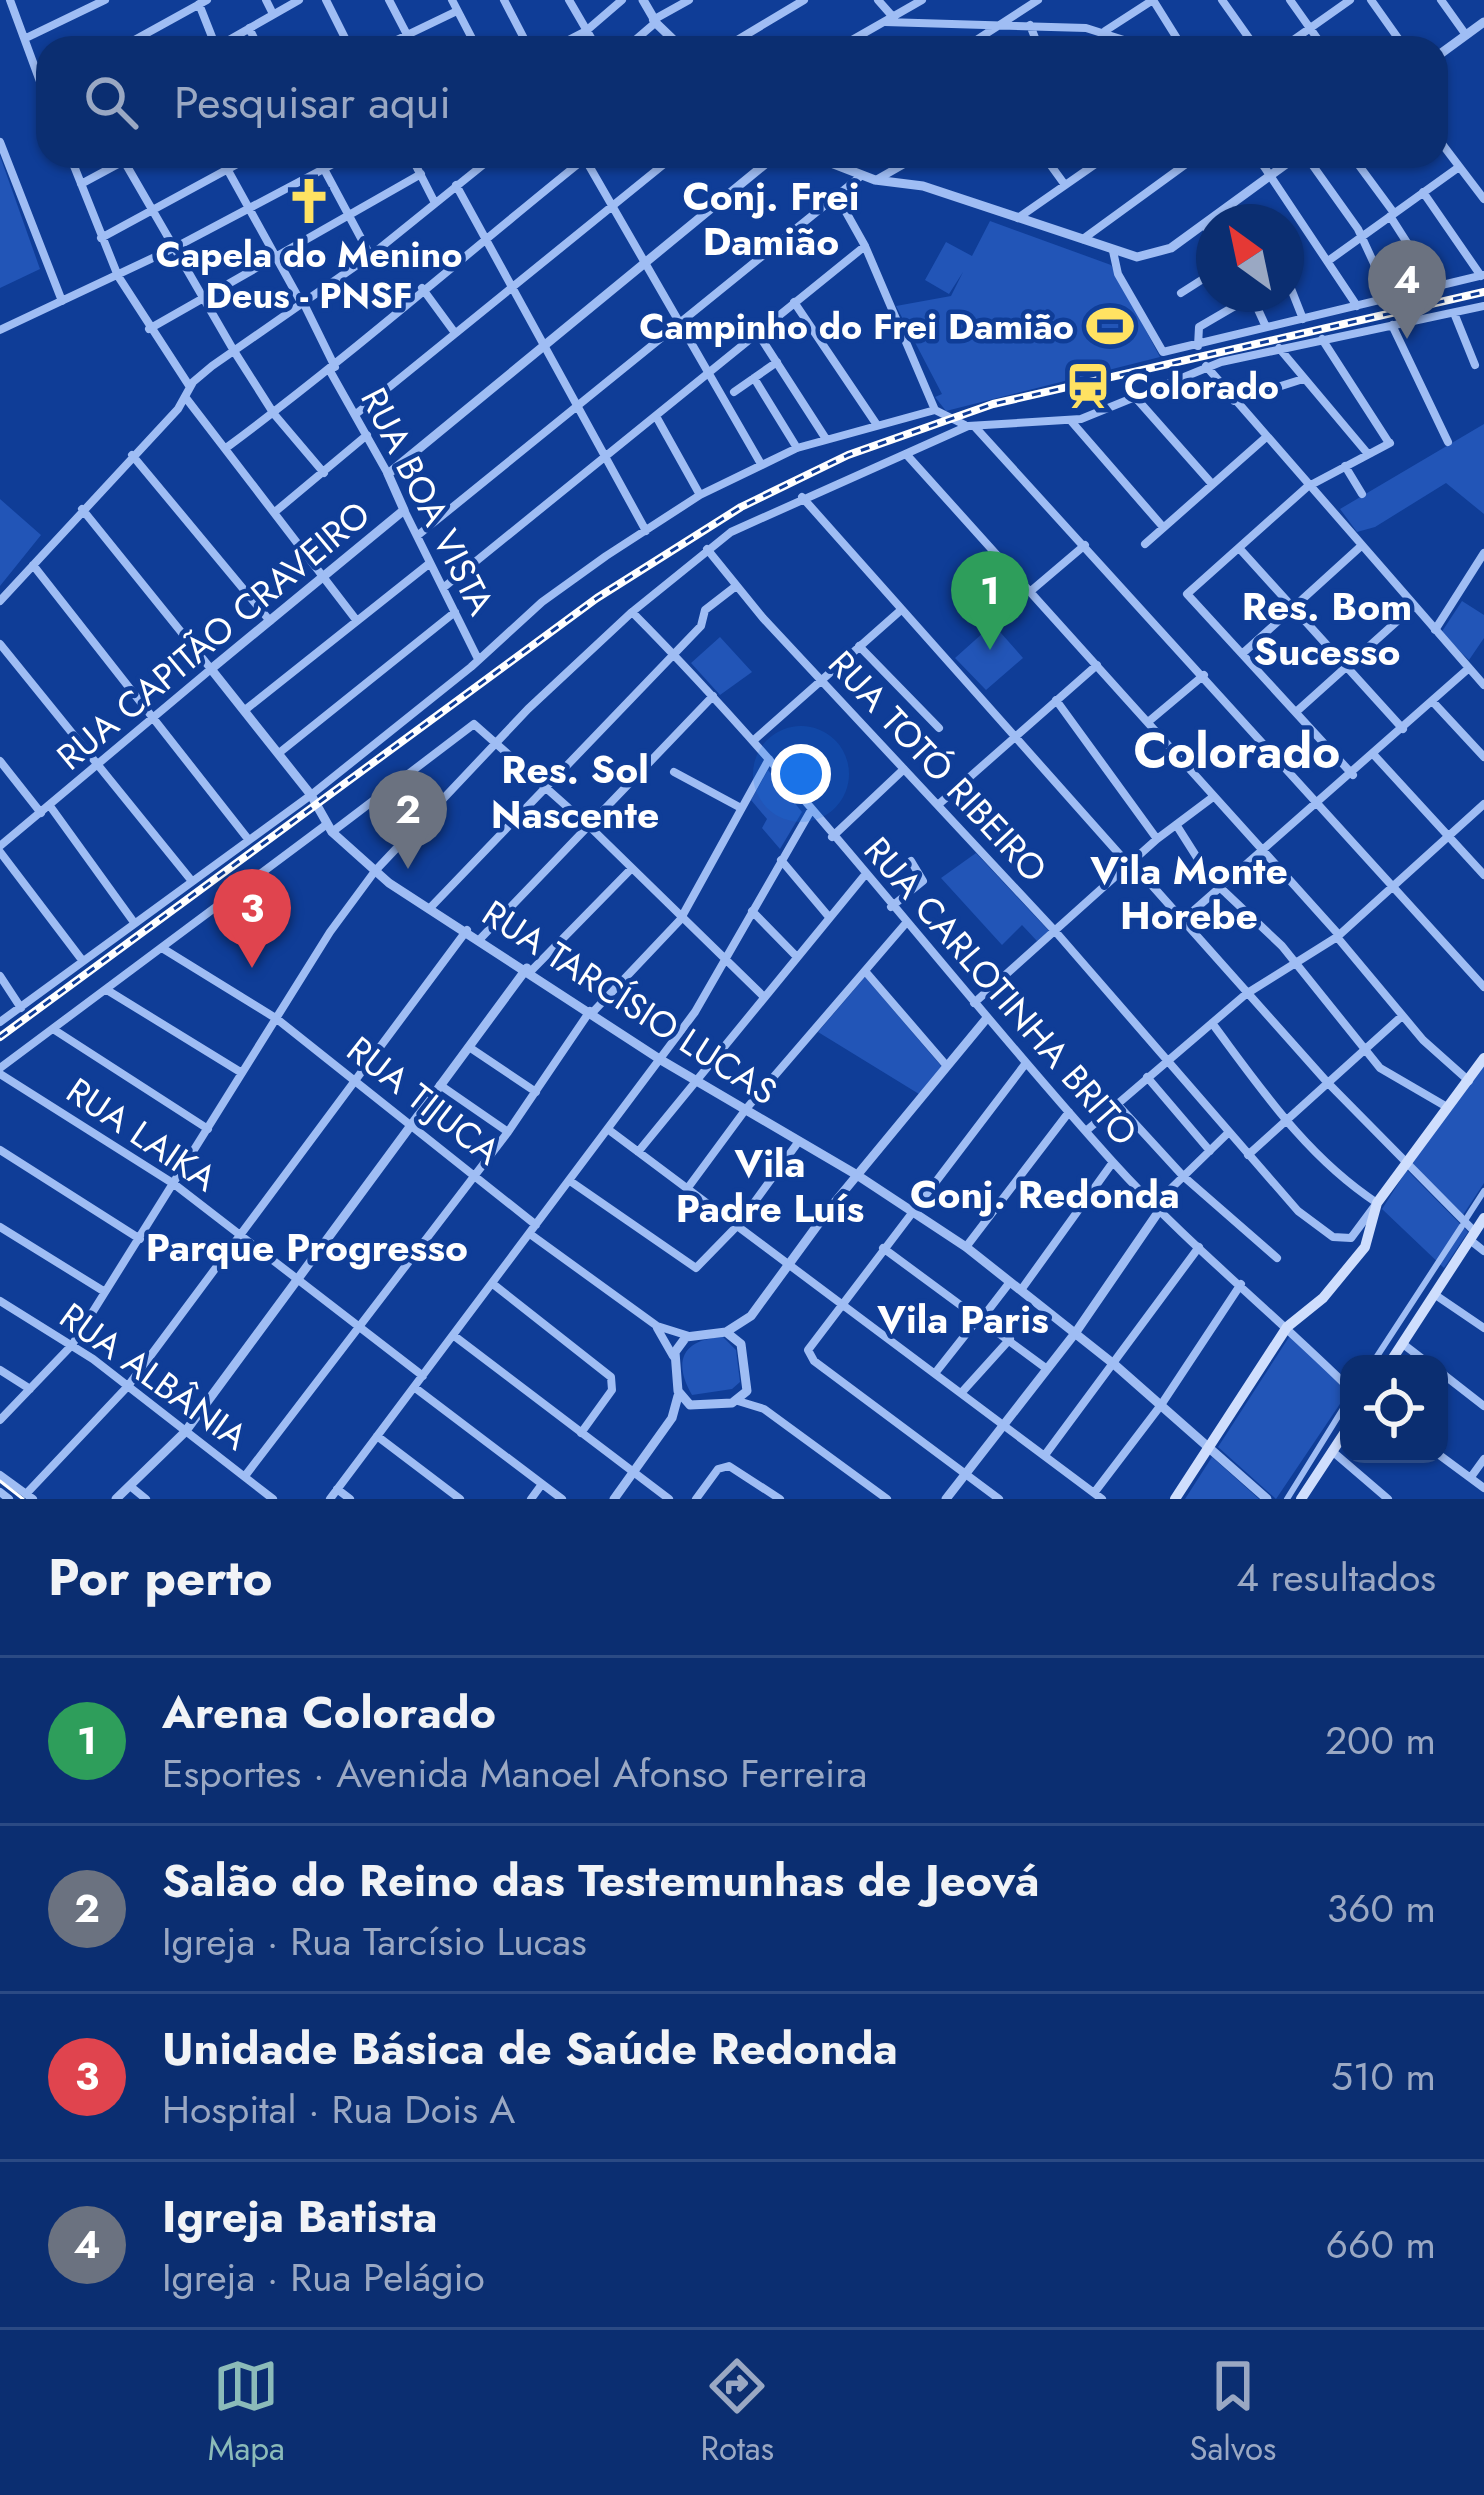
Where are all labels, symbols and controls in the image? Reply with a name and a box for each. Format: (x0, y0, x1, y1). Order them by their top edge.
search box (36, 36, 1448, 168)
icon: search (78, 69, 144, 135)
text: Pesquisar aqui (174, 70, 451, 135)
district label: Conj. Frei Damião (683, 168, 859, 270)
church icon: Capela do Menino Deus - PNSF (284, 176, 334, 226)
north arrow (1196, 204, 1304, 312)
place label: Capela do Menino Deus - PNSF (156, 228, 462, 321)
pin: 4 (1368, 240, 1446, 339)
place label: Campinho do Frei Damião (639, 300, 1074, 352)
sports icon: Campinho do Frei Damião (1085, 301, 1135, 351)
place label: Colorado (1124, 360, 1279, 412)
station icon: Colorado (1063, 361, 1113, 411)
street label: RUA BOA VISTA (348, 378, 508, 624)
street label: RUA CAPITÃO CRAVEIRO (45, 488, 381, 782)
pin: 1 (951, 551, 1029, 650)
district label: Res. Bom Sucesso (1242, 578, 1412, 680)
street label: RUA TOTÓ RIBEIRO (817, 639, 1059, 893)
district label: Colorado (1134, 717, 1340, 786)
district label: Res. Sol Nascente (491, 741, 659, 843)
your location (771, 744, 831, 804)
pin: 2 (369, 770, 447, 869)
street label: RUA CARLOTINHA BRITO (852, 825, 1150, 1157)
district label: Vila Monte Horebe (1089, 842, 1288, 944)
pin: 3 (213, 869, 291, 968)
street label: RUA TARCÍSIO LUCAS (472, 887, 788, 1117)
street label: RUA TIJUCA (336, 1024, 512, 1177)
street label: RUA LAIKA (56, 1065, 228, 1204)
district label: Vila Padre Luís (676, 1135, 864, 1237)
district label: Conj. Redonda (910, 1166, 1180, 1223)
district label: Parque Progresso (146, 1219, 468, 1276)
street label: RUA ALBÂNIA (49, 1290, 259, 1462)
district label: Vila Paris (876, 1291, 1049, 1348)
map controls (1340, 1355, 1448, 1463)
button: locate (1340, 1355, 1448, 1463)
text: Por perto (48, 1540, 273, 1614)
text: 4 resultados (1236, 1549, 1436, 1606)
text: Arena Colorado (162, 1680, 496, 1745)
text: 1 (77, 1712, 97, 1769)
text: 200 m (1325, 1712, 1436, 1769)
text: Esportes · Avenida Manoel Afonso Ferreira (162, 1745, 867, 1802)
text: Salão do Reino das Testemunhas de Jeová (162, 1848, 1040, 1913)
text: 2 (74, 1880, 100, 1937)
text: 360 m (1327, 1880, 1436, 1937)
text: Igreja · Rua Tarcísio Lucas (162, 1913, 587, 1970)
text: Unidade Básica de Saúde Redonda (162, 2016, 898, 2081)
text: 3 (75, 2048, 99, 2105)
text: 510 m (1331, 2048, 1436, 2105)
text: Hospital · Rua Dois A (162, 2081, 515, 2138)
text: Igreja Batista (162, 2184, 437, 2249)
text: 4 (73, 2216, 101, 2273)
text: 660 m (1326, 2216, 1436, 2273)
text: Igreja · Rua Pelágio (162, 2249, 485, 2306)
tab: Mapa (208, 2353, 285, 2472)
tab: Rotas (700, 2353, 774, 2472)
tab: Salvos (1189, 2353, 1276, 2472)

